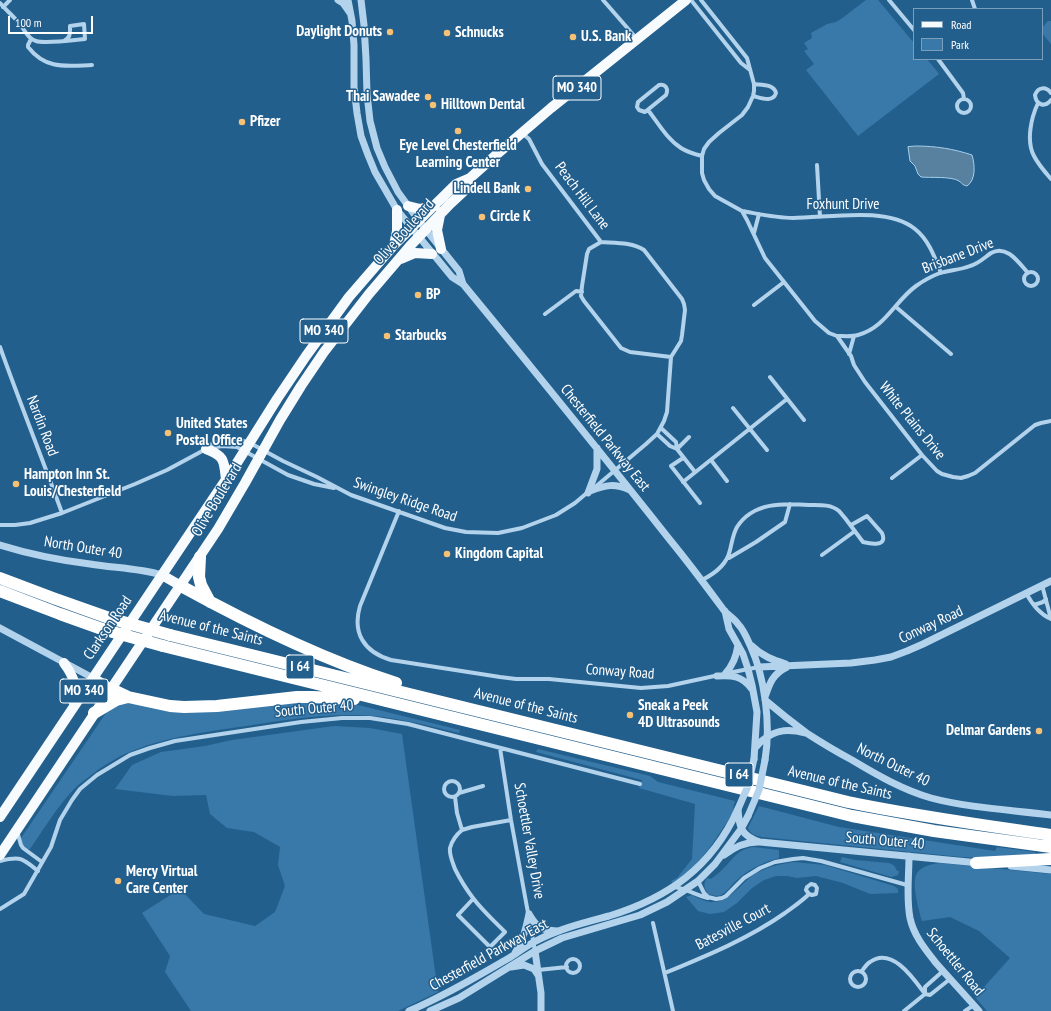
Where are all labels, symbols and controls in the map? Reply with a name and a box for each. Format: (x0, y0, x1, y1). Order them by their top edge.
scale bar (10, 8, 95, 34)
legend (913, 8, 1043, 60)
text: 100 m (15, 15, 42, 30)
text: Road (951, 17, 971, 32)
place label: Daylight Donuts (296, 23, 382, 41)
place label: Schnucks (455, 24, 504, 42)
marker: Daylight Donuts (385, 27, 395, 37)
marker: Schnucks (442, 28, 452, 38)
place label: U.S. Bank (581, 28, 631, 46)
marker: U.S. Bank (568, 32, 578, 42)
text: Park (951, 37, 969, 52)
road number: MO 340 (553, 76, 601, 100)
place label: Thai Sawadee (346, 88, 420, 106)
marker: Thai Sawadee (423, 92, 433, 102)
place label: Hilltown Dental (441, 96, 525, 114)
marker: Hilltown Dental (428, 100, 438, 110)
place label: Pfizer (250, 113, 281, 131)
marker: Pfizer (237, 117, 247, 127)
marker: Eye Level Chesterfield Learning Center (453, 126, 463, 136)
place label: Eye Level Chesterfield Learning Center (399, 137, 517, 172)
street label: Peach Hill Lane (551, 159, 613, 233)
place label: Lindell Bank (454, 180, 520, 198)
marker: Lindell Bank (523, 184, 533, 194)
street label: Olive Boulevard (370, 195, 438, 269)
street label: Foxhunt Drive (807, 196, 879, 214)
place label: Circle K (490, 208, 531, 226)
marker: Circle K (477, 212, 487, 222)
street label: Brisbane Drive (920, 234, 996, 278)
place label: BP (426, 286, 441, 304)
marker: BP (413, 290, 423, 300)
road number: MO 340 (300, 319, 348, 343)
place label: Starbucks (395, 327, 447, 345)
marker: Starbucks (382, 331, 392, 341)
street label: White Plains Drive (875, 378, 949, 464)
street label: Chesterfield Parkway East (556, 381, 654, 495)
street label: Nardin Road (22, 393, 62, 459)
place label: United States Postal Office (176, 415, 248, 450)
marker: United States Postal Office (163, 428, 173, 438)
street label: Olive Boulevard (188, 460, 246, 540)
place label: Hampton Inn St. Louis/Chesterfield (24, 466, 121, 501)
street label: Swingley Ridge Road (351, 474, 459, 526)
marker: Hampton Inn St. Louis/Chesterfield (11, 479, 21, 489)
street label: North Outer 40 (43, 533, 123, 563)
place label: Kingdom Capital (455, 545, 543, 563)
marker: Kingdom Capital (442, 549, 452, 559)
street label: Clarkson Road (80, 593, 136, 663)
street label: Conway Road (896, 602, 966, 648)
street label: Avenue of the Saints (157, 606, 265, 650)
road number: I 64 (286, 655, 314, 679)
street label: Conway Road (585, 661, 655, 683)
road number: MO 340 (60, 679, 108, 703)
street label: Avenue of the Saints (472, 684, 580, 728)
street label: South Outer 40 (274, 697, 354, 721)
place label: Sneak a Peek 4D Ultrasounds (638, 697, 720, 732)
marker: Sneak a Peek 4D Ultrasounds (625, 710, 635, 720)
place label: Delmar Gardens (946, 722, 1031, 740)
marker: Delmar Gardens (1034, 726, 1044, 736)
street label: North Outer 40 (854, 740, 932, 790)
street label: Avenue of the Saints (786, 762, 894, 804)
road number: I 64 (725, 763, 753, 787)
street label: Schoettler Valley Drive (510, 782, 548, 900)
street label: South Outer 40 (845, 829, 925, 853)
place label: Mercy Virtual Care Center (126, 863, 197, 898)
marker: Mercy Virtual Care Center (113, 876, 123, 886)
street label: Batesville Court (693, 900, 773, 954)
street label: Chesterfield Parkway East (427, 915, 551, 995)
street label: Schoettler Road (922, 925, 988, 999)

